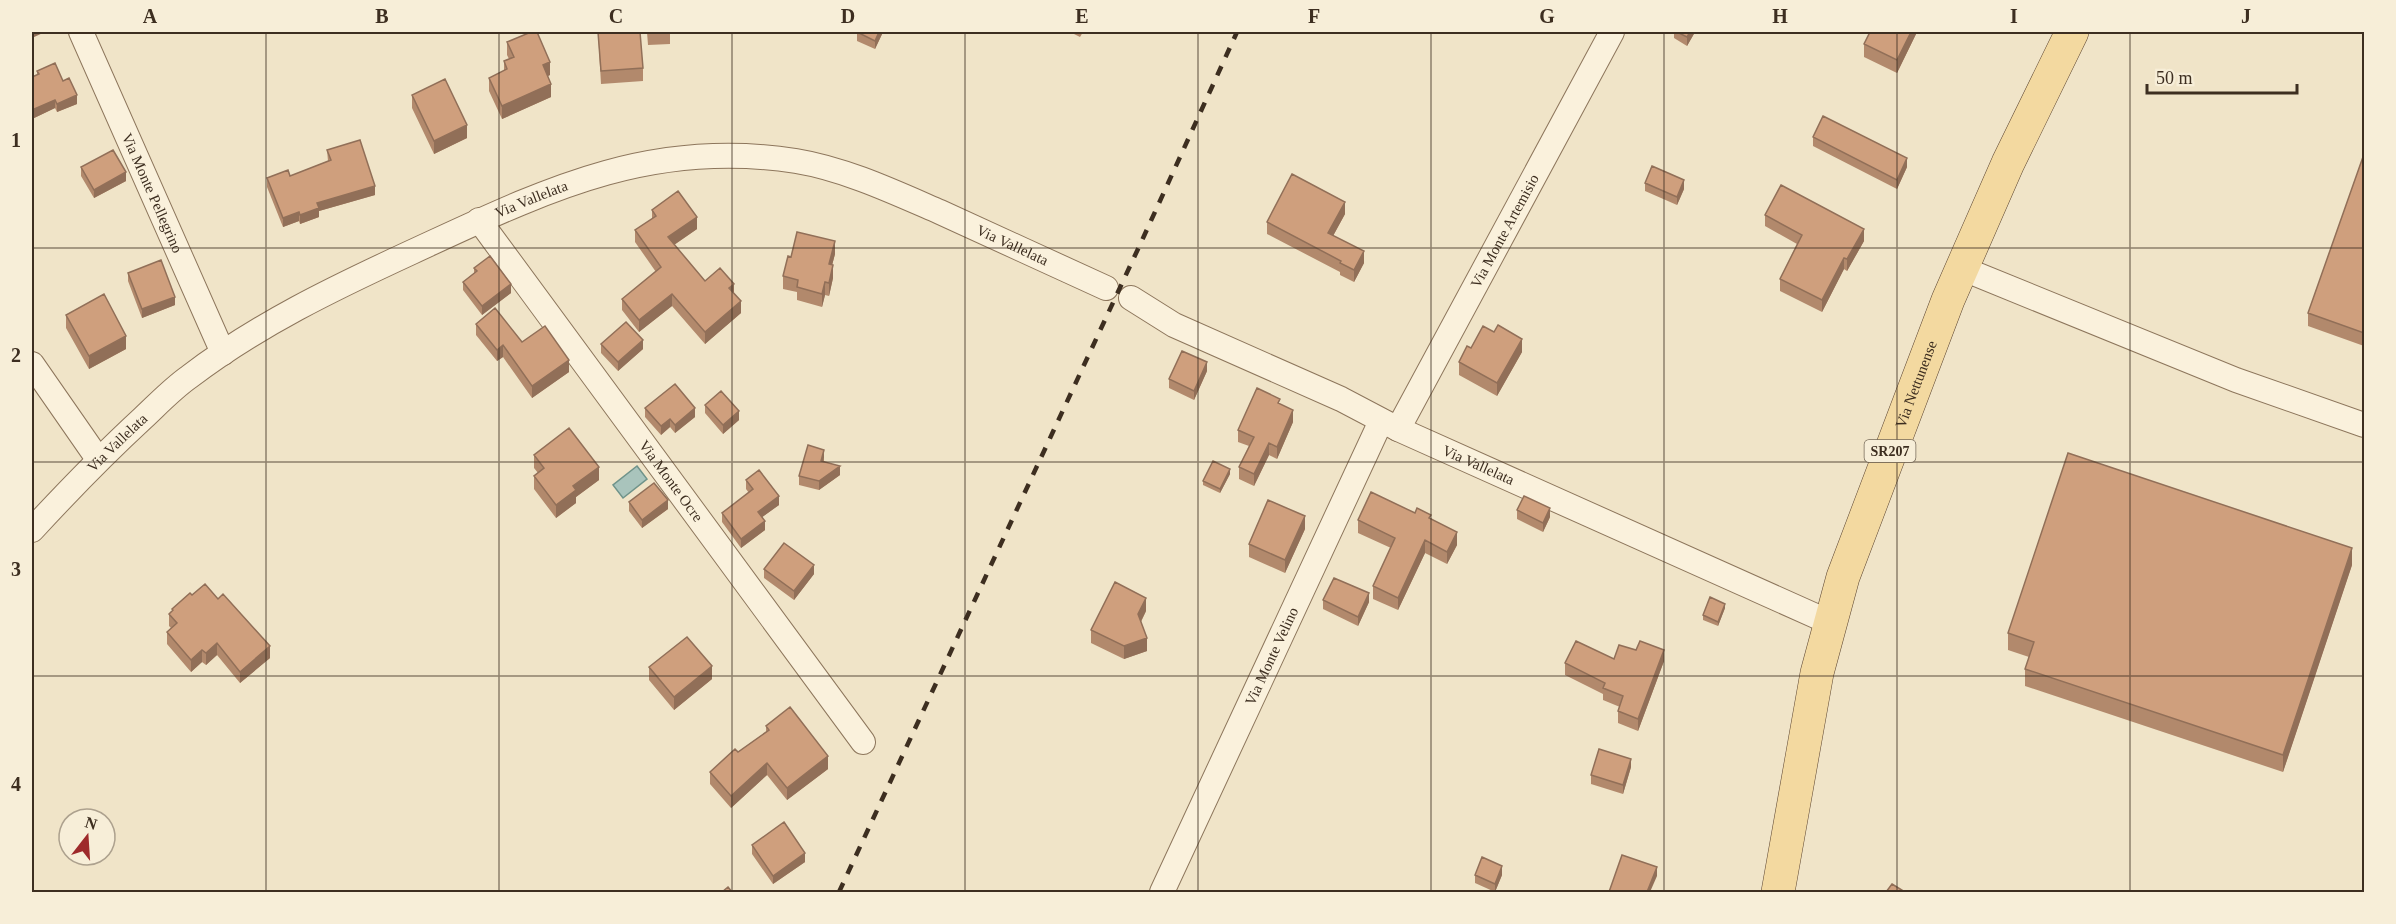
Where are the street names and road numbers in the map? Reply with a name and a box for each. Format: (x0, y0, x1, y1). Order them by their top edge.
street label: Via Monte Pellegrino (119, 131, 186, 255)
street label: Via Monte Artemisio (1468, 171, 1542, 291)
street label: Via Vallelata (493, 178, 570, 221)
street label: Via Vallelata (974, 222, 1051, 269)
street label: Via Nettunense (1892, 338, 1940, 430)
street label: Via Vallelata (84, 410, 151, 475)
street label: Via Monte Ocre (636, 437, 706, 525)
road number: SR207 (1864, 440, 1916, 462)
street label: Via Vallelata (1440, 442, 1517, 488)
street label: Via Monte Velino (1242, 605, 1301, 708)

